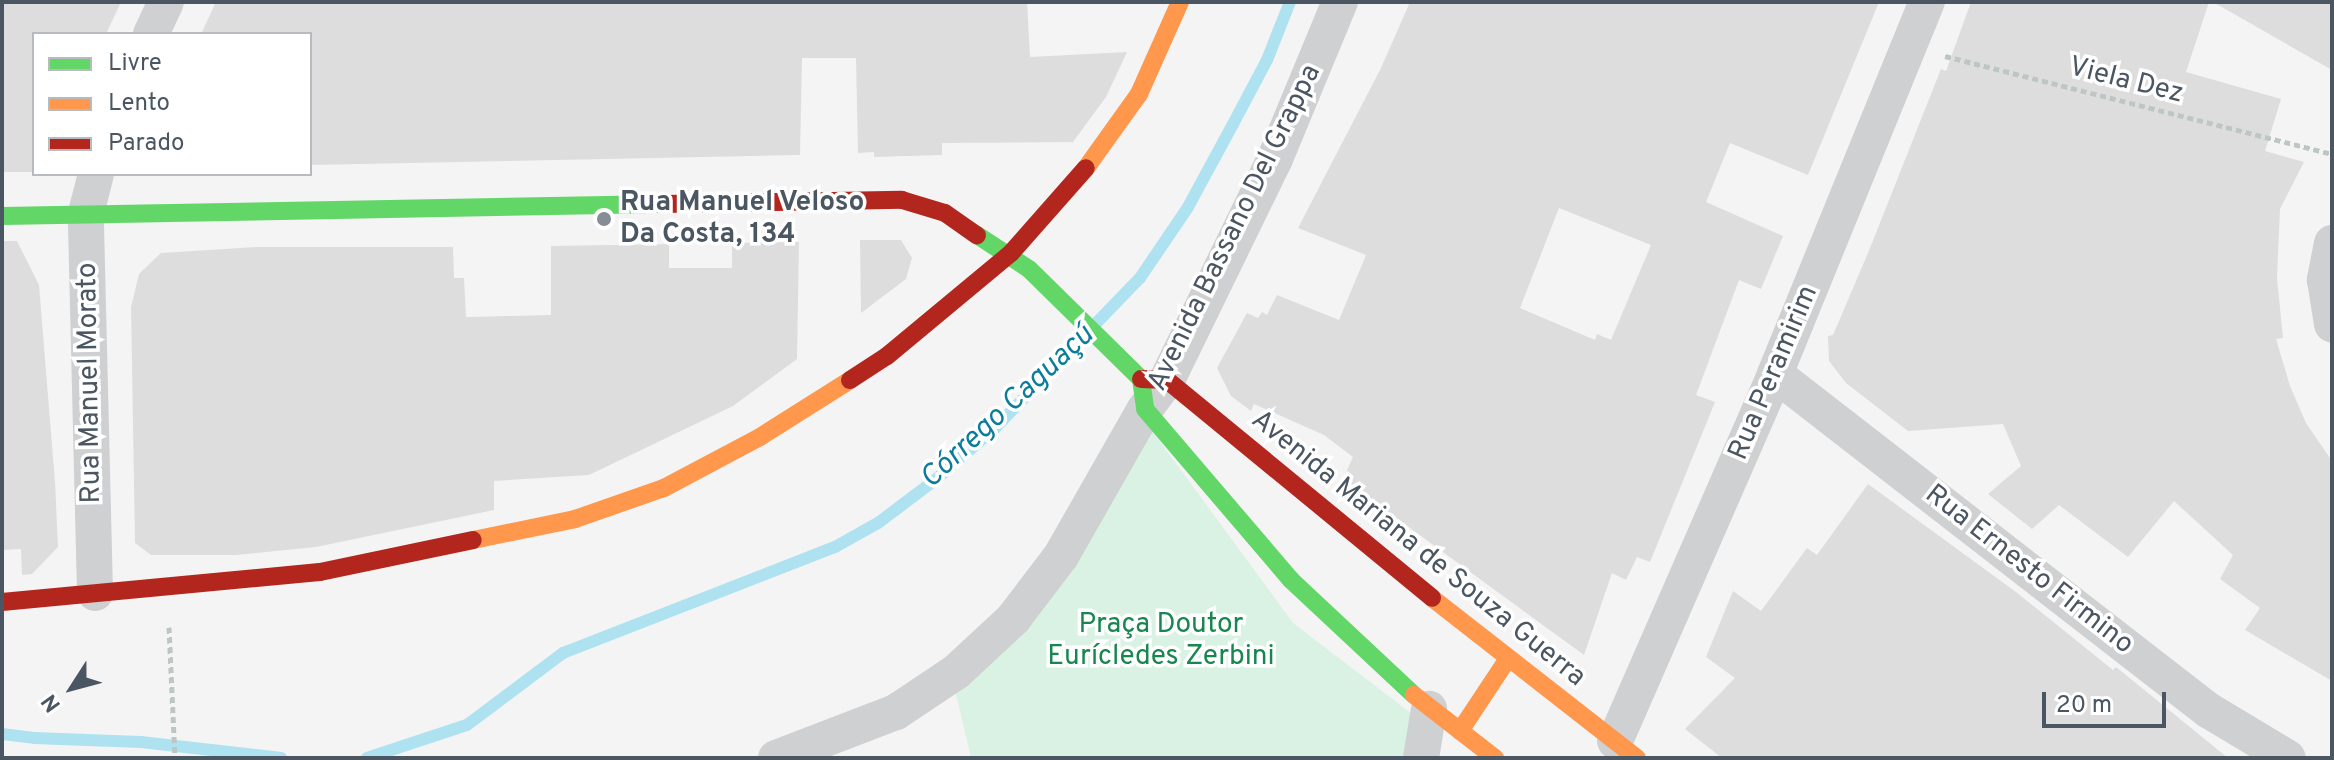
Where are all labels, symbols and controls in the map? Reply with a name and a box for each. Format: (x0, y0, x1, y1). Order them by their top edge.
legend (32, 32, 312, 176)
text: Livre (108, 49, 162, 79)
street label: Viela Dez (2065, 51, 2187, 111)
street label: Avenida Bassano Del Grappa (1141, 59, 1329, 397)
text: Lento (108, 89, 170, 119)
text: Parado (108, 129, 184, 159)
place label: Rua Manuel Veloso Da Costa, 134 (620, 186, 865, 252)
marker: Rua Manuel Veloso Da Costa, 134 (595, 210, 613, 228)
street label: Rua Manuel Morato (71, 262, 109, 504)
street label: Rua Peramirim (1722, 281, 1826, 465)
water label: Córrego Caguaçú (914, 319, 1102, 497)
street label: Avenida Mariana de Souza Guerra (1244, 404, 1592, 694)
street label: Rua Ernesto Firmino (1918, 478, 2140, 662)
park label: Praça Doutor Eurícledes Zerbini (1047, 608, 1275, 674)
north arrow (32, 648, 112, 728)
scale bar (2046, 676, 2170, 726)
text: N (37, 688, 68, 717)
text: 20 m (2056, 691, 2112, 721)

